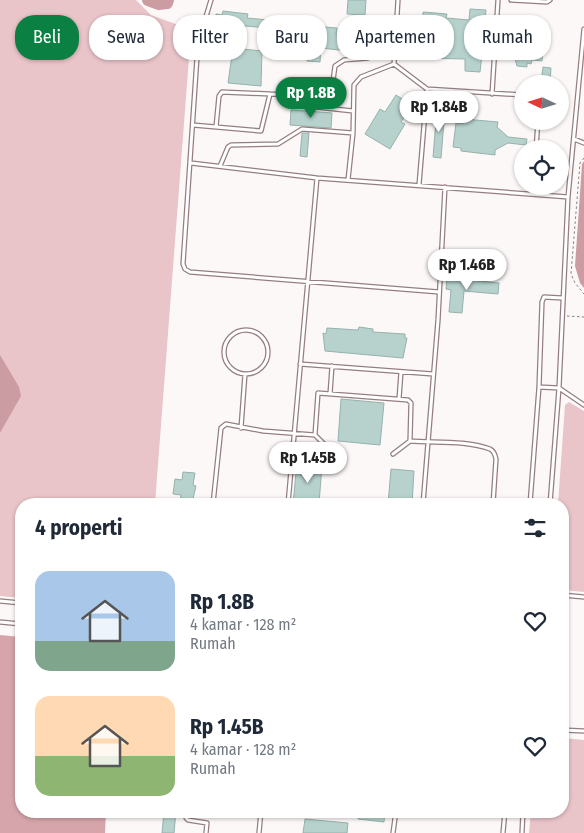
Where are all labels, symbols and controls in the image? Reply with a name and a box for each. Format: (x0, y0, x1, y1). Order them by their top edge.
chip: Beli (15, 15, 79, 60)
chip: Sewa (89, 15, 163, 60)
chip: Filter (173, 15, 247, 60)
chip: Baru (257, 15, 327, 60)
chip: Apartemen (337, 15, 454, 60)
chip: Rumah (464, 15, 551, 60)
north arrow (514, 75, 569, 130)
map controls (514, 75, 569, 195)
pin: Rp 1.8B (265, 76, 357, 119)
text: Rp 1.8B (287, 83, 335, 102)
pin: Rp 1.84B (387, 90, 491, 133)
text: Rp 1.84B (410, 97, 468, 116)
button: locate (514, 140, 569, 195)
pin: Rp 1.46B (415, 248, 519, 291)
text: Rp 1.46B (439, 255, 495, 274)
pin: Rp 1.45B (256, 442, 360, 484)
text: Rp 1.45B (280, 448, 336, 467)
icon: filters (521, 514, 549, 542)
text: 4 properti (35, 515, 122, 541)
text: Rp 1.8B (190, 589, 254, 615)
icon: home (75, 591, 135, 651)
icon: heart (521, 607, 549, 635)
text: 4 kamar · 128 m² (190, 615, 296, 634)
text: Rumah (190, 634, 236, 653)
text: Rp 1.45B (190, 714, 263, 740)
icon: home (75, 716, 135, 776)
icon: heart (521, 732, 549, 760)
text: 4 kamar · 128 m² (190, 740, 296, 759)
text: Rumah (190, 759, 236, 778)

